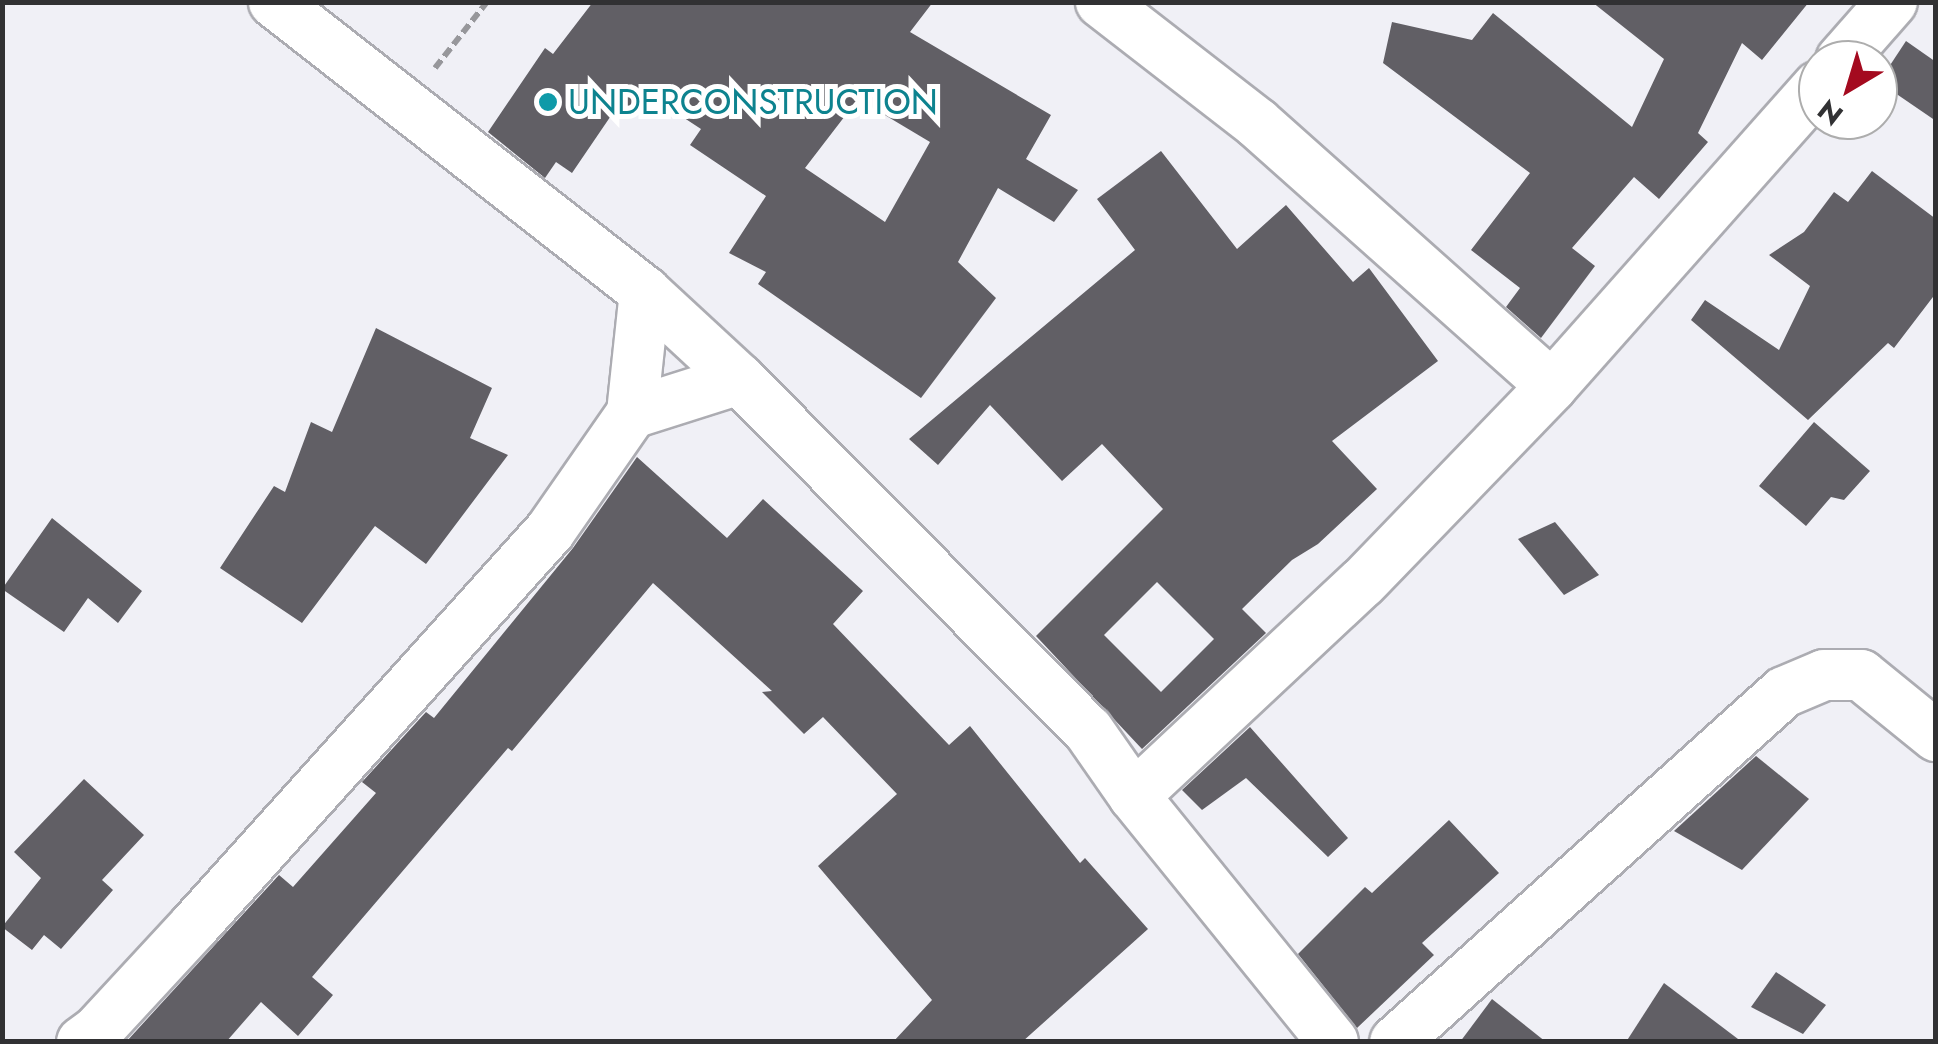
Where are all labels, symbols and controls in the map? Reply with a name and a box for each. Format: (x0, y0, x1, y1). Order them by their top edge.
north arrow (1798, 40, 1898, 140)
place label: UNDERCONSTRUCTION (568, 81, 938, 123)
text: N (1809, 89, 1852, 135)
marker: UNDERCONSTRUCTION (537, 91, 559, 113)

